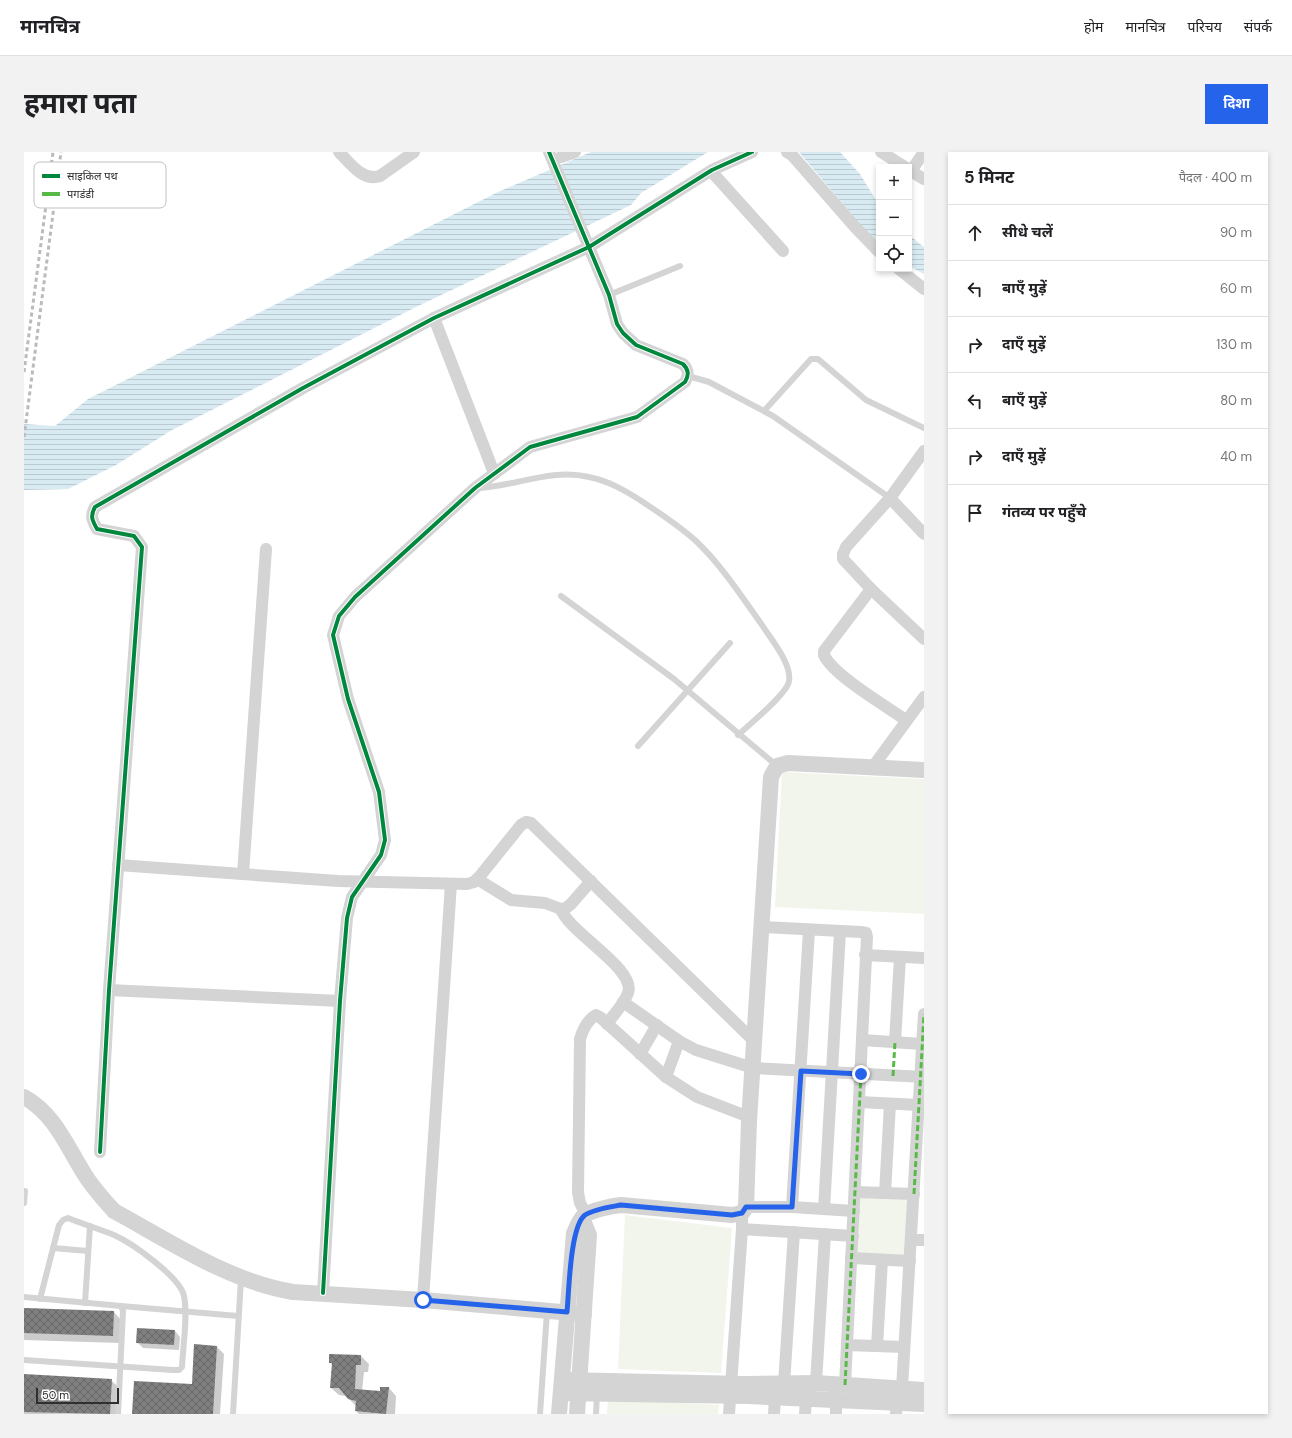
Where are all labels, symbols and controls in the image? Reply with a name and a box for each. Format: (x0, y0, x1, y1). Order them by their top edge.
text: मानचित्र (20, 14, 80, 39)
text: होम (1084, 18, 1103, 36)
text: मानचित्र (1125, 18, 1166, 36)
text: परिचय (1188, 18, 1222, 36)
text: संपर्क (1244, 18, 1272, 36)
button: दिशा (1205, 84, 1268, 124)
text: हमारा पता (24, 85, 136, 122)
legend (34, 162, 166, 208)
map controls (876, 164, 912, 272)
button: + (876, 164, 912, 200)
text: 5 मिनट (964, 166, 1014, 188)
text: साइकिल पथ (67, 169, 119, 183)
text: पैदल · 400 m (1179, 169, 1252, 186)
text: पगडंडी (67, 187, 94, 201)
button: − (876, 200, 912, 236)
icon: ahead (964, 222, 986, 244)
text: सीधे चलें (1002, 222, 1053, 242)
text: 90 m (1220, 224, 1252, 241)
button: locate (876, 236, 912, 272)
icon: left (964, 278, 986, 300)
text: बाएँ मुड़ें (1002, 278, 1047, 298)
text: 60 m (1220, 280, 1252, 297)
icon: right (964, 334, 986, 356)
text: दाएँ मुड़ें (1002, 334, 1046, 354)
text: 130 m (1216, 336, 1252, 353)
icon: left (964, 390, 986, 412)
text: बाएँ मुड़ें (1002, 390, 1047, 410)
text: 80 m (1220, 392, 1252, 409)
icon: right (964, 446, 986, 468)
text: दाएँ मुड़ें (1002, 446, 1046, 466)
text: 40 m (1220, 448, 1252, 465)
icon: arrive (964, 502, 986, 524)
text: गंतव्य पर पहुँचे (1002, 502, 1086, 522)
route end (852, 1065, 870, 1083)
route start (414, 1291, 432, 1309)
scale bar (36, 1386, 119, 1405)
text: 50 m (42, 1388, 69, 1402)

